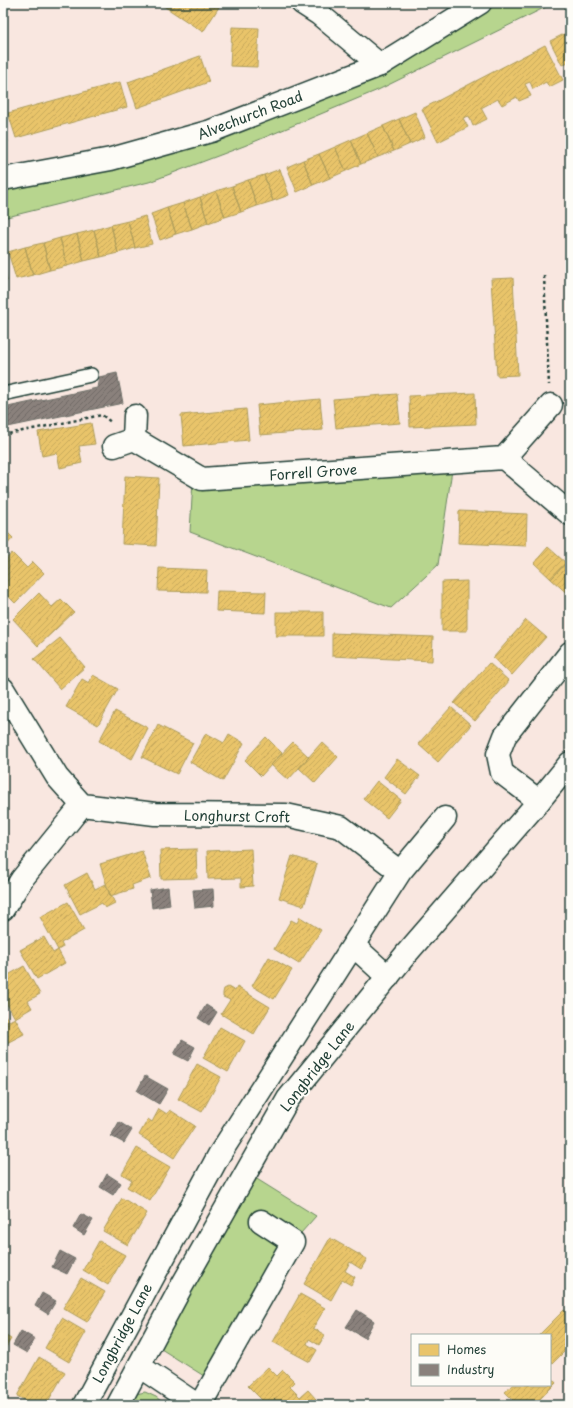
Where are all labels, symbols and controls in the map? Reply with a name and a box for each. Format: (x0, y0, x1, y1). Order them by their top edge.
street label: Alvechurch Road (194, 85, 306, 145)
street label: Forrell Grove (268, 458, 358, 486)
street label: Longhurst Croft (184, 805, 291, 827)
street label: Longbridge Lane (275, 1016, 359, 1116)
street label: Longbridge Lane (87, 1279, 157, 1387)
legend (411, 1334, 551, 1386)
text: Homes (447, 1340, 486, 1358)
text: Industry (447, 1360, 495, 1378)

